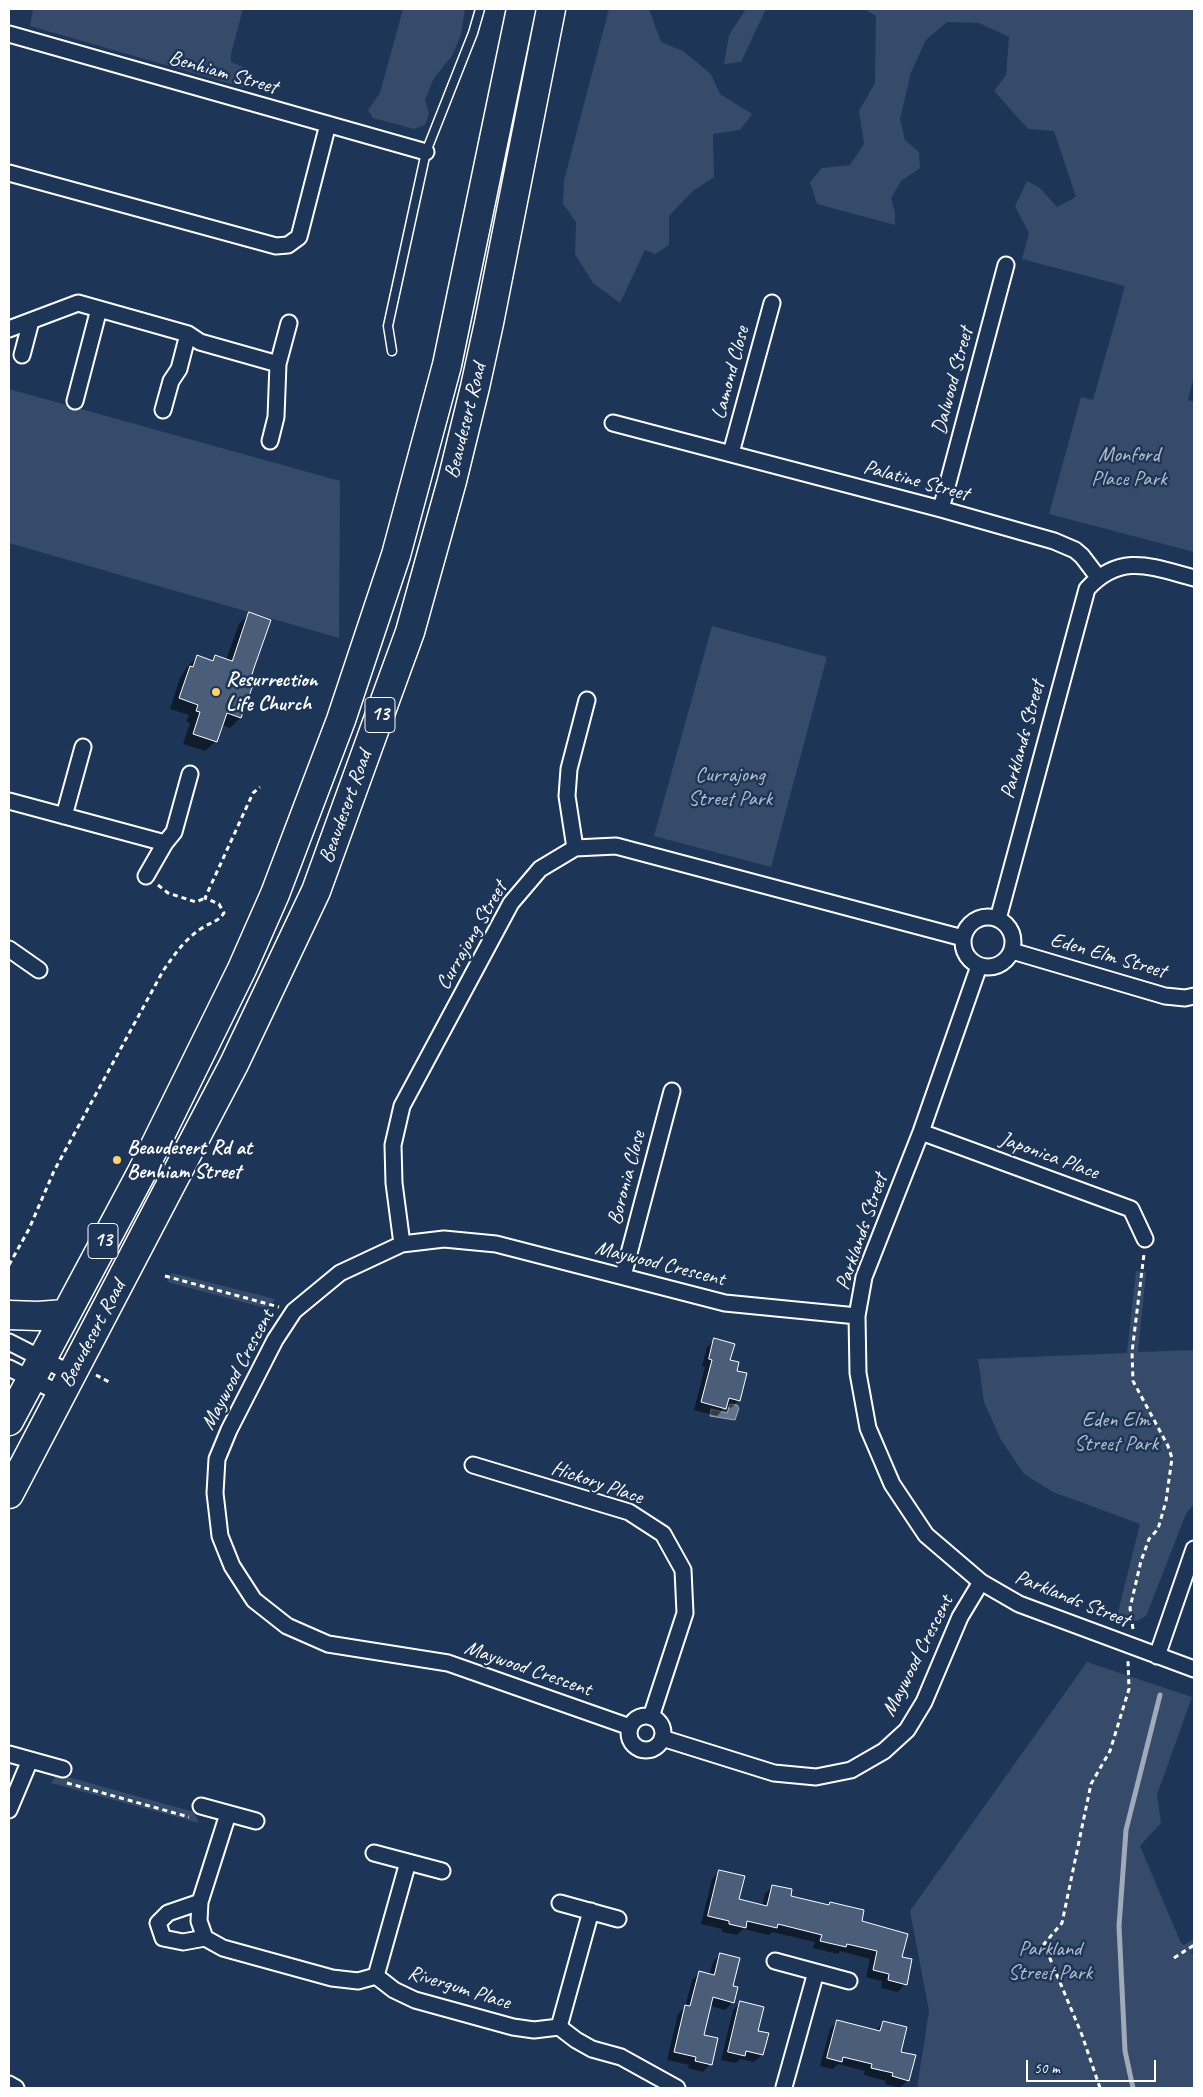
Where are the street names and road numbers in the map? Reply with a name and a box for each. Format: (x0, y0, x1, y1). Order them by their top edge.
street label: Benhiam Street (166, 45, 280, 101)
street label: Lamond Close (707, 324, 755, 422)
street label: Dalwood Street (927, 325, 979, 437)
street label: Beaudesert Road (440, 361, 492, 481)
street label: Palatine Street (861, 455, 971, 507)
street label: Parklands Street (995, 678, 1051, 802)
road number: 13 (365, 698, 395, 732)
street label: Beaudesert Road (314, 747, 378, 867)
street label: Currajong Street (431, 878, 513, 994)
street label: Eden Elm Street (1047, 927, 1169, 985)
street label: Japonica Place (996, 1127, 1102, 1185)
street label: Boronia Close (602, 1128, 652, 1228)
street label: Parklands Street (830, 1171, 894, 1293)
road number: 13 (88, 1224, 118, 1258)
street label: Maywood Crescent (593, 1236, 727, 1292)
street label: Beaudesert Road (54, 1276, 132, 1392)
street label: Maywood Crescent (196, 1306, 280, 1434)
street label: Hickory Place (548, 1456, 646, 1510)
street label: Parklands Street (1011, 1565, 1133, 1633)
street label: Maywood Crescent (877, 1591, 959, 1721)
street label: Maywood Crescent (461, 1636, 595, 1702)
street label: Rivergum Place (405, 1960, 513, 2016)

